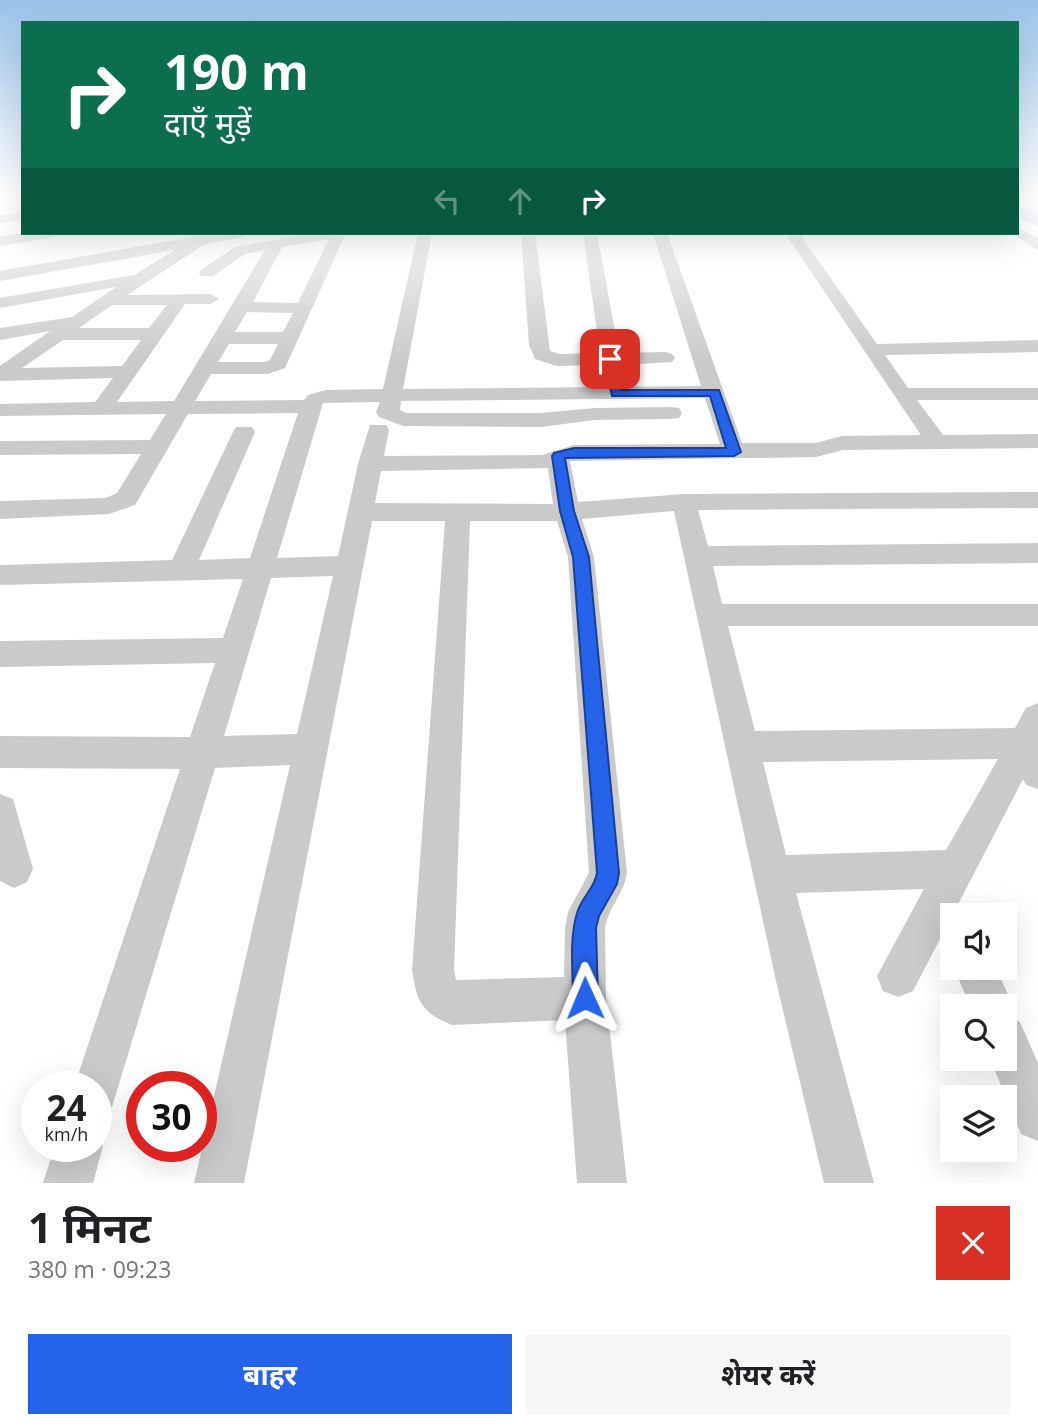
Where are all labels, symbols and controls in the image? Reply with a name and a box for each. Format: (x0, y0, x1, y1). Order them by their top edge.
text: 190 m (164, 38, 309, 104)
icon: right (49, 49, 140, 140)
text: दाएँ मुड़ें (164, 101, 252, 144)
icon: left (428, 182, 466, 220)
icon: ahead (501, 182, 539, 220)
icon: right (574, 182, 612, 220)
pin (580, 329, 640, 389)
icon: arrive (591, 340, 629, 378)
map controls (940, 903, 1017, 1162)
button: sound (940, 903, 1017, 980)
position arrow (548, 961, 622, 1035)
button: search (940, 994, 1017, 1071)
speed limit sign: 30 (126, 1071, 217, 1162)
text: 24 (46, 1084, 87, 1131)
button: layers (940, 1085, 1017, 1162)
text: km/h (45, 1122, 88, 1146)
text: 1 मिनट (28, 1198, 151, 1255)
button: close (936, 1206, 1010, 1280)
text: 380 m · 09:23 (28, 1253, 171, 1285)
button: बाहर (28, 1334, 512, 1414)
button: शेयर करें (526, 1334, 1010, 1414)

